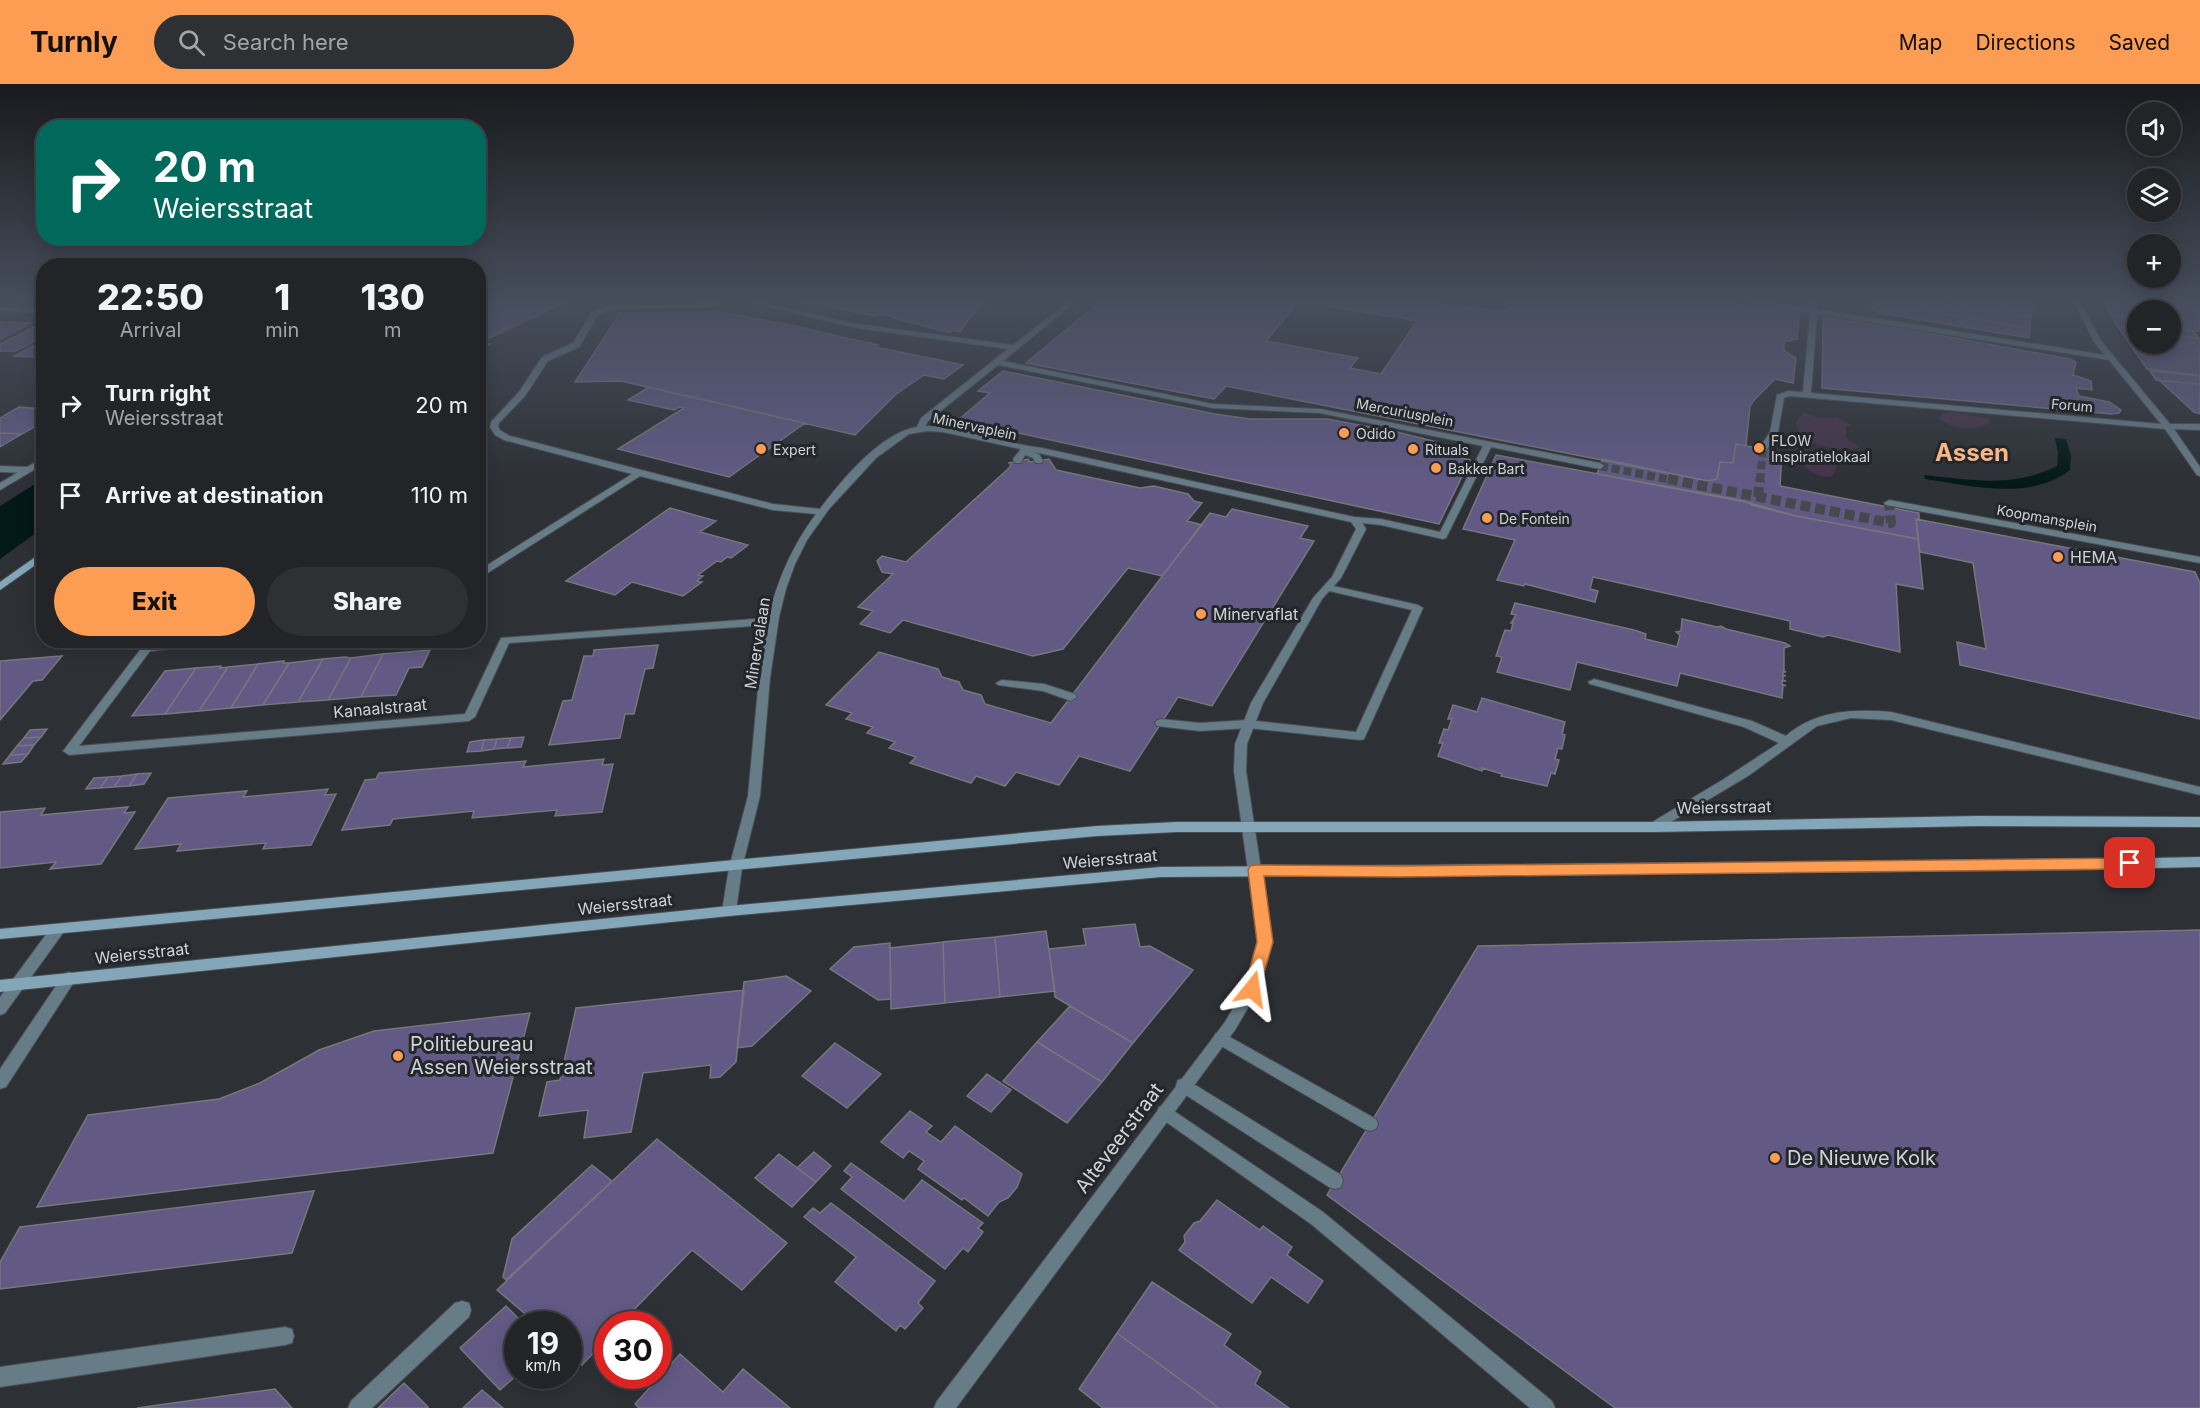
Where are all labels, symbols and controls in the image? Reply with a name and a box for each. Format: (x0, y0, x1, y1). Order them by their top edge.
search box (154, 15, 574, 69)
text: Turnly (30, 25, 118, 59)
icon: search (175, 26, 208, 59)
text: Search here (223, 29, 349, 55)
text: Map (1899, 30, 1942, 55)
text: Directions (1975, 30, 2076, 55)
text: Saved (2109, 30, 2170, 55)
map controls (2127, 102, 2181, 354)
button: sound (2127, 102, 2181, 156)
text: 20 m (153, 141, 256, 192)
icon: right (54, 144, 132, 222)
button: layers (2127, 168, 2181, 222)
text: Weiersstraat (153, 192, 313, 225)
button: + (2127, 234, 2181, 288)
text: 22:50 (97, 275, 204, 319)
text: 1 (274, 275, 290, 319)
text: 130 (360, 275, 425, 319)
button: − (2127, 300, 2181, 354)
text: Arrival (120, 318, 181, 342)
text: min (265, 318, 299, 342)
text: m (384, 318, 401, 342)
text: Turn right (105, 380, 211, 406)
icon: right (54, 389, 87, 422)
text: 20 m (415, 392, 468, 418)
street label: Mercuriusplein (1355, 394, 1455, 430)
street label: Forum (2050, 395, 2094, 415)
text: Weiersstraat (105, 406, 224, 430)
street label: Minervaplein (931, 409, 1019, 443)
place label: Odido (1356, 425, 1396, 442)
marker: Odido (1337, 426, 1351, 440)
place label: FLOW Inspiratielokaal (1771, 432, 1870, 465)
district label: Assen (1935, 438, 2009, 467)
place label: Expert (773, 441, 816, 458)
place label: Rituals (1425, 441, 1469, 458)
marker: FLOW Inspiratielokaal (1752, 441, 1766, 455)
marker: Expert (754, 442, 768, 456)
marker: Rituals (1406, 442, 1420, 456)
place label: Bakker Bart (1448, 460, 1525, 477)
marker: Bakker Bart (1429, 461, 1443, 475)
icon: arrive (54, 479, 87, 512)
text: Arrive at destination (105, 482, 324, 508)
text: 110 m (411, 482, 468, 508)
street label: Koopmansplein (1995, 501, 2099, 535)
place label: De Fontein (1499, 510, 1570, 527)
marker: De Fontein (1480, 511, 1494, 525)
place label: HEMA (2070, 547, 2117, 567)
marker: HEMA (2051, 550, 2065, 564)
button: Exit (54, 567, 255, 636)
button: Share (267, 567, 468, 636)
street label: Minervalaan (740, 596, 774, 690)
place label: Minervaflat (1213, 604, 1298, 624)
marker: Minervaflat (1194, 607, 1208, 621)
street label: Kanaalstraat (332, 694, 428, 722)
street label: Weiersstraat (1676, 796, 1772, 818)
pin (2104, 837, 2155, 888)
street label: Weiersstraat (1062, 845, 1158, 873)
icon: arrive (2113, 846, 2146, 879)
street label: Weiersstraat (577, 889, 673, 919)
street label: Weiersstraat (94, 938, 190, 968)
position arrow (1220, 957, 1284, 1021)
place label: Politiebureau Assen Weiersstraat (410, 1032, 593, 1079)
marker: Politiebureau Assen Weiersstraat (391, 1049, 405, 1063)
street label: Alteveerstraat (1070, 1078, 1169, 1198)
place label: De Nieuwe Kolk (1787, 1146, 1936, 1170)
marker: De Nieuwe Kolk (1768, 1151, 1782, 1165)
speed limit sign: 30 (594, 1311, 672, 1389)
text: 19 (527, 1325, 559, 1361)
text: km/h (525, 1356, 561, 1375)

